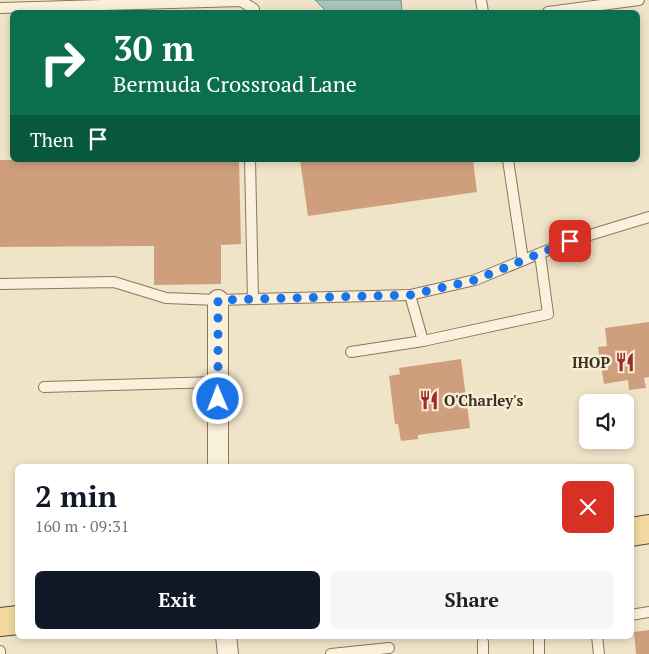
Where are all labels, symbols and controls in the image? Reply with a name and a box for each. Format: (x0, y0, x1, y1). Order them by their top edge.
text: 30 m (113, 25, 194, 71)
icon: right (30, 30, 95, 95)
text: Bermuda Crossroad Lane (113, 69, 357, 98)
icon: arrive (84, 125, 112, 153)
text: Then (30, 127, 74, 152)
pin (549, 220, 591, 262)
icon: arrive (556, 227, 584, 255)
restaurant icon: IHOP (614, 351, 636, 373)
place label: IHOP (572, 352, 610, 372)
position arrow (191, 372, 243, 424)
restaurant icon: O'Charley's (418, 389, 440, 411)
place label: O'Charley's (444, 390, 523, 410)
map controls (579, 394, 634, 449)
button: sound (579, 394, 634, 449)
text: 2 min (35, 476, 117, 516)
button: close (562, 481, 614, 533)
text: 160 m · 09:31 (35, 515, 129, 537)
button: Exit (35, 571, 320, 629)
button: Share (330, 571, 614, 629)

